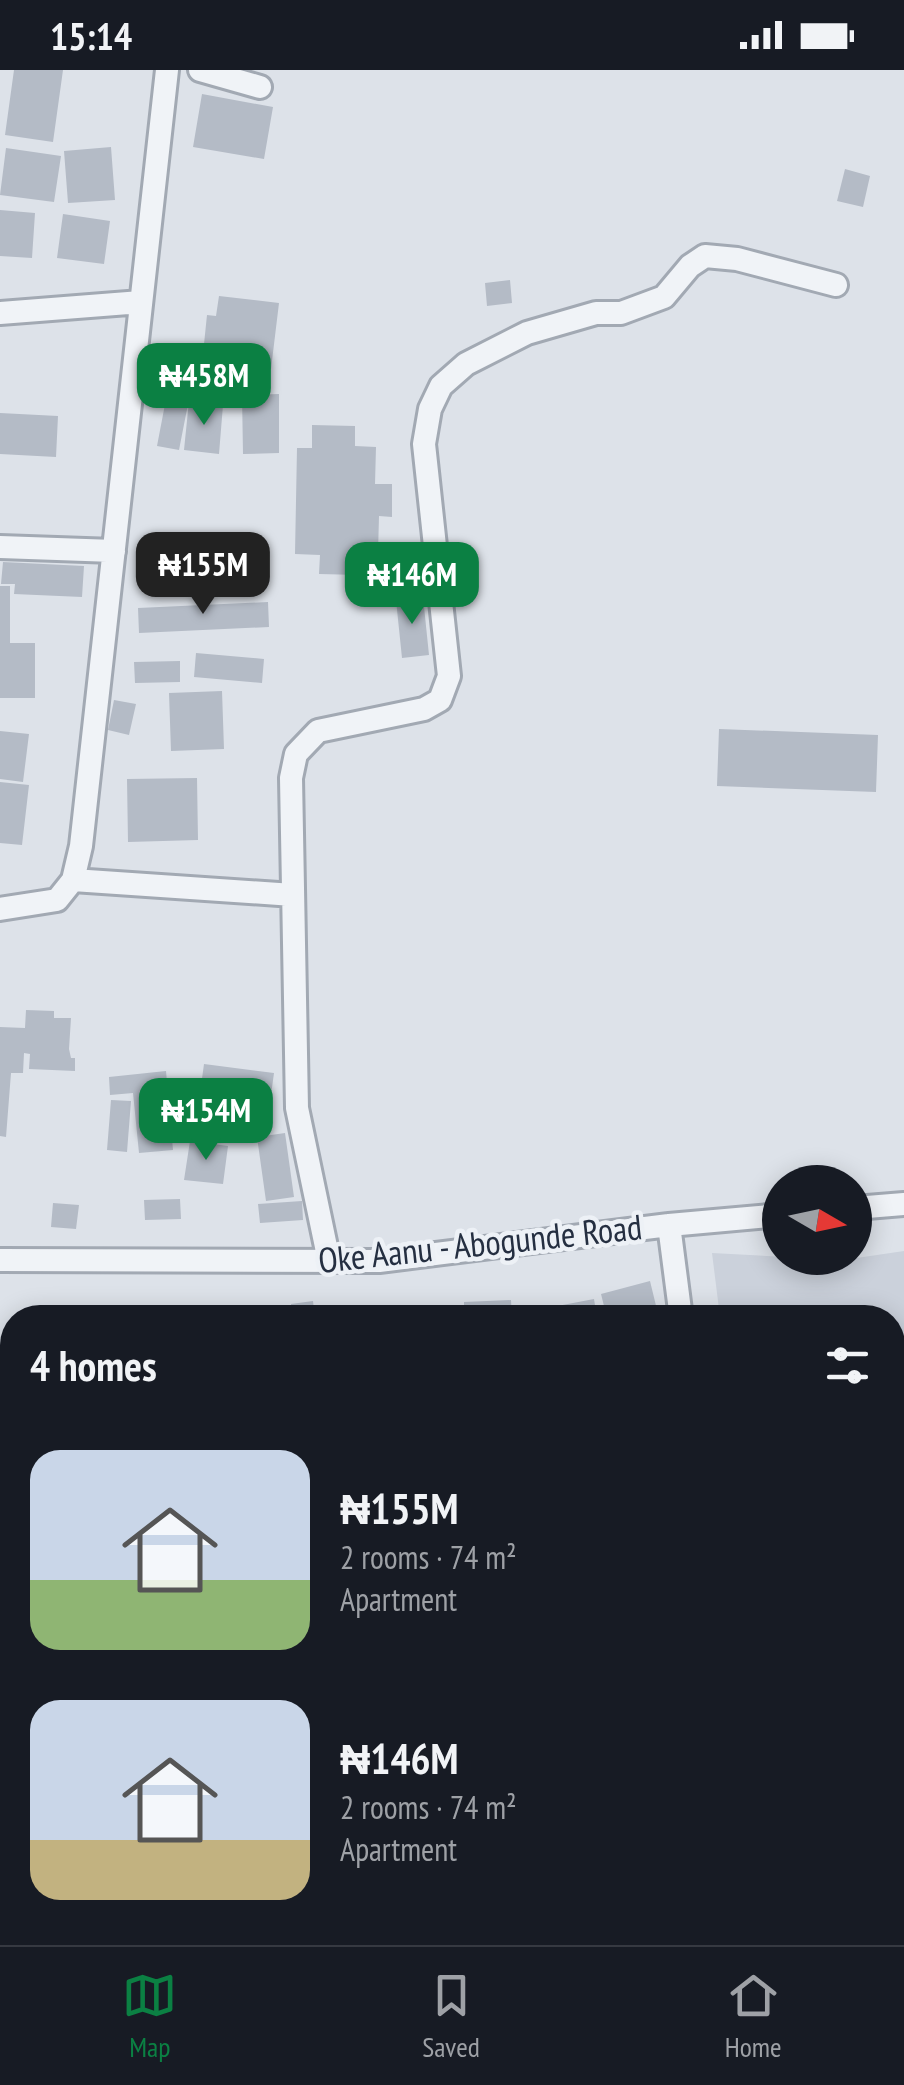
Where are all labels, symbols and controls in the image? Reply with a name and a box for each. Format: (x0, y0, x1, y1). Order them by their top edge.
text: 15:14 (50, 11, 132, 60)
pin: ₦458M (134, 343, 274, 428)
text: ₦458M (159, 354, 249, 396)
pin: ₦155M (133, 532, 273, 617)
pin: ₦146M (342, 542, 482, 627)
text: ₦155M (158, 543, 248, 585)
text: ₦146M (367, 553, 457, 595)
pin: ₦154M (136, 1078, 276, 1163)
text: ₦154M (161, 1089, 251, 1131)
north arrow (762, 1165, 872, 1275)
map controls (762, 1165, 872, 1275)
street label: Oke Aanu - Abogunde Road (316, 1203, 644, 1283)
text: 4 homes (30, 1338, 157, 1393)
icon: filters (820, 1338, 875, 1393)
text: ₦155M (340, 1481, 458, 1536)
icon: home (110, 1490, 230, 1610)
text: 2 rooms · 74 m² (340, 1536, 517, 1578)
text: Apartment (340, 1578, 457, 1620)
text: ₦146M (340, 1731, 458, 1786)
icon: home (110, 1740, 230, 1860)
text: 2 rooms · 74 m² (340, 1786, 517, 1828)
text: Apartment (340, 1828, 457, 1870)
tab: Map (122, 1968, 177, 2065)
tab: Saved (422, 1968, 480, 2065)
tab: Home (725, 1968, 782, 2065)

